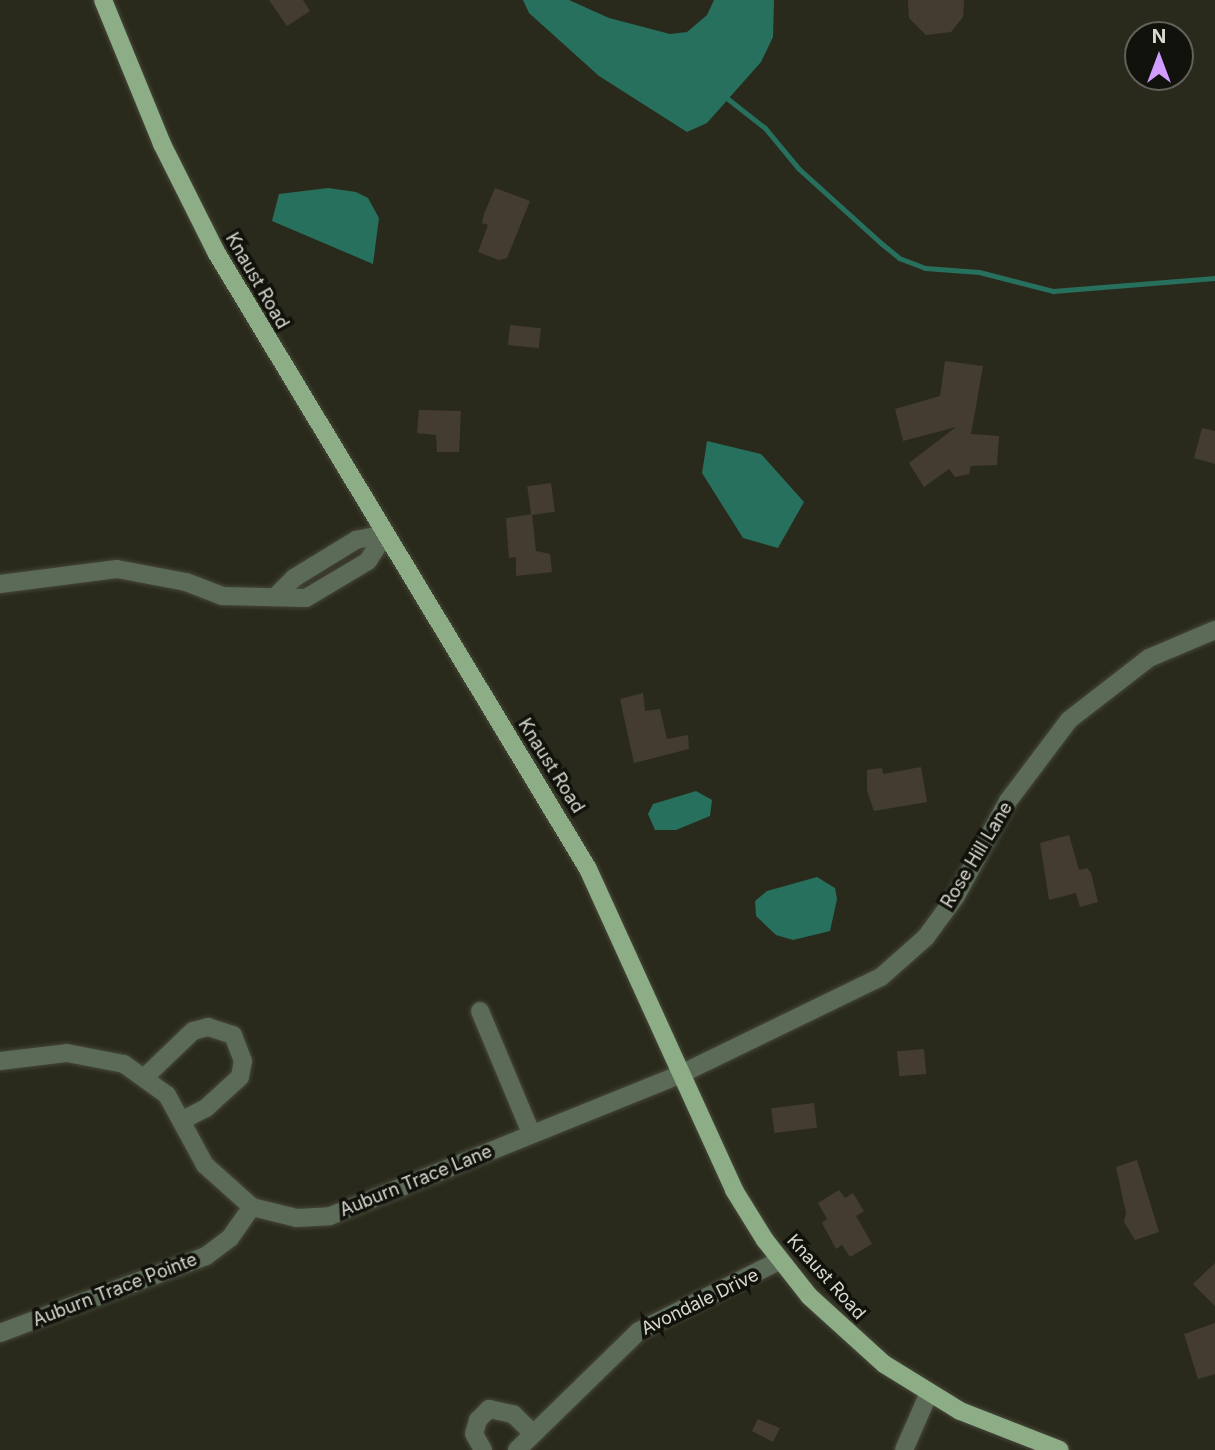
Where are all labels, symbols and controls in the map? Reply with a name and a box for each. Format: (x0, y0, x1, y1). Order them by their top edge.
north arrow (1124, 21, 1194, 91)
text: N (1152, 25, 1166, 48)
street label: Knaust Road (221, 229, 293, 333)
street label: Knaust Road (513, 715, 589, 817)
street label: Rose Hill Lane (937, 798, 1017, 912)
street label: Auburn Trace Lane (337, 1141, 495, 1221)
street label: Knaust Road (782, 1230, 870, 1324)
street label: Auburn Trace Pointe (30, 1249, 200, 1331)
street label: Avondale Drive (638, 1264, 762, 1340)

